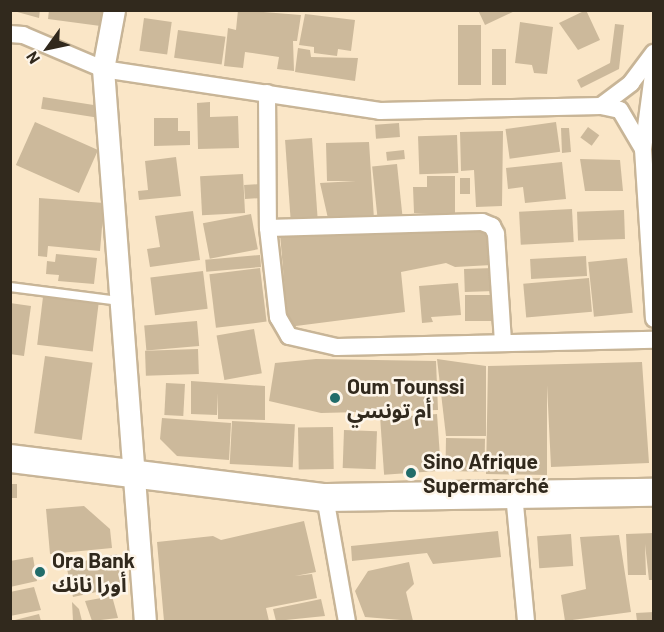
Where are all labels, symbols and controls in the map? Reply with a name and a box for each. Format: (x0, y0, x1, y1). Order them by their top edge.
north arrow (18, 18, 78, 78)
text: N (22, 48, 43, 68)
place label: Oum Tounssi أم تونسي (347, 373, 465, 423)
marker: Oum Tounssi أم تونسي (328, 391, 342, 405)
place label: Sino Afrique Supermarché (423, 448, 549, 498)
marker: Sino Afrique Supermarché (404, 466, 418, 480)
place label: Ora Bank أورا نانك (52, 547, 135, 597)
marker: Ora Bank أورا نانك (33, 565, 47, 579)

